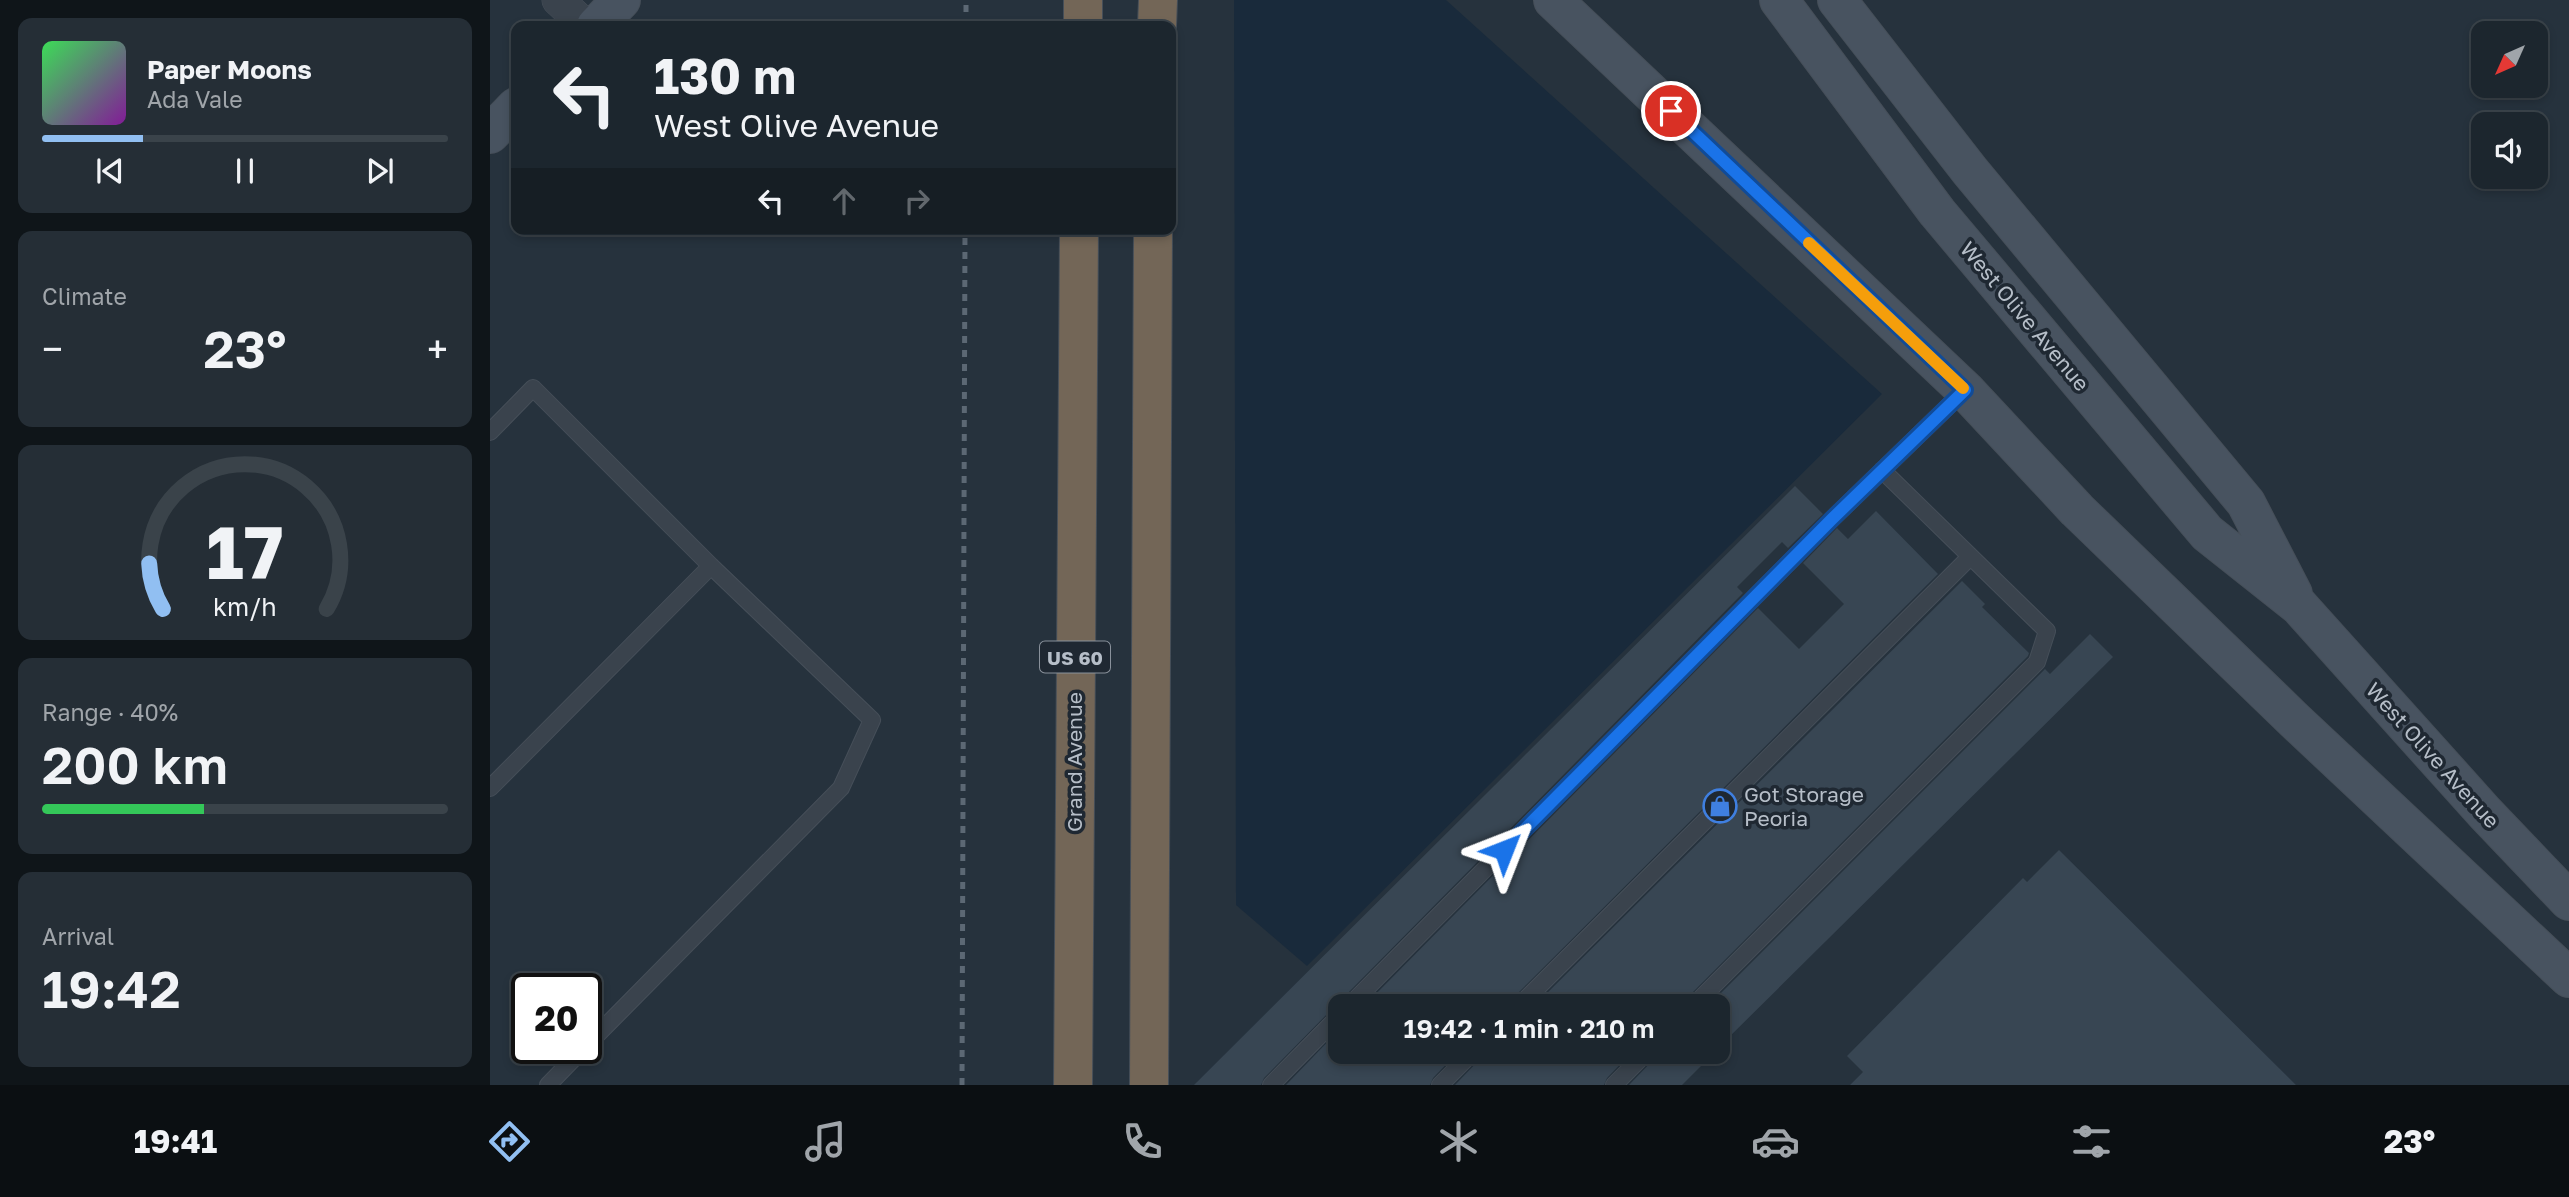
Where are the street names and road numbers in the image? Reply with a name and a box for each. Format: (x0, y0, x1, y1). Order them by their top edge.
street label: West Olive Avenue (1955, 236, 2095, 396)
road number: US 60 (1040, 642, 1110, 672)
street label: West Olive Avenue (2361, 677, 2505, 833)
street label: Grand Avenue (1061, 692, 1087, 832)

